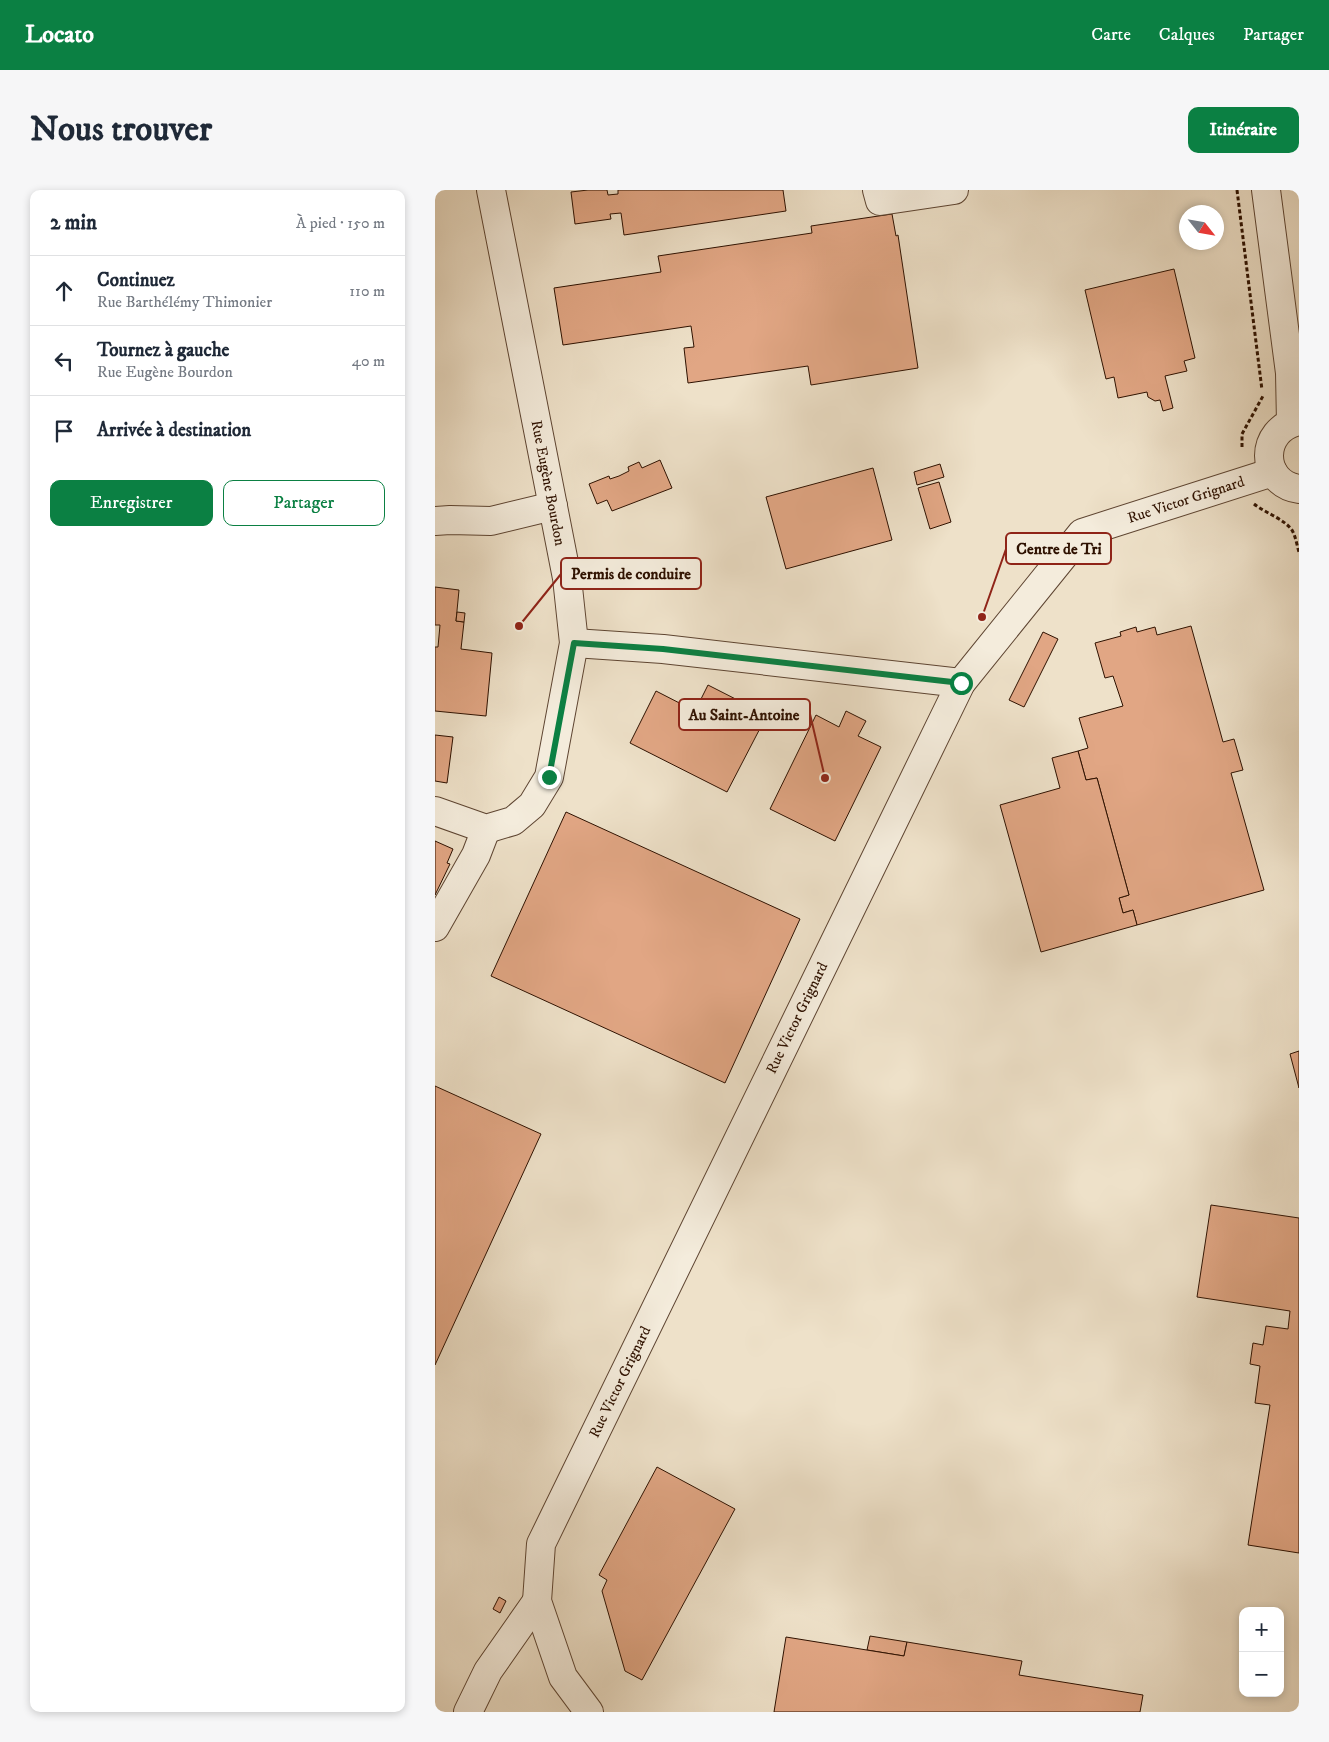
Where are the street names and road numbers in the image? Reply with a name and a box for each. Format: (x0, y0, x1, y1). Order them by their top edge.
street label: Rue Eugène Bourdon (527, 419, 570, 548)
street label: Rue Victor Grignard (1125, 472, 1247, 528)
street label: Rue Victor Grignard (762, 959, 832, 1077)
street label: Rue Victor Grignard (585, 1323, 655, 1441)

